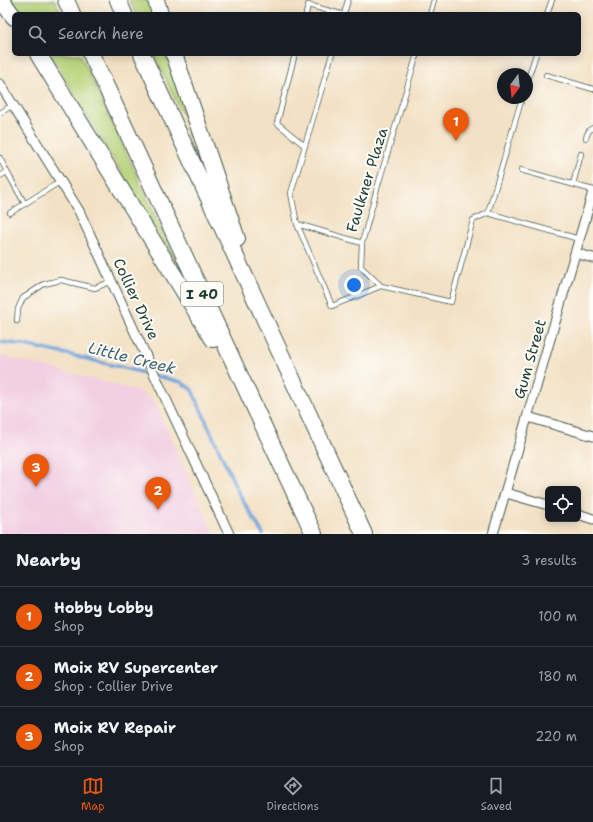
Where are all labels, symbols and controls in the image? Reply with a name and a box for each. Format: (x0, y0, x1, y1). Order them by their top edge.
search box (12, 12, 581, 56)
icon: search (26, 23, 48, 45)
text: Search here (58, 24, 144, 44)
north arrow (497, 68, 533, 104)
pin: 1 (443, 108, 469, 141)
street label: Faulkner Plaza (342, 125, 393, 235)
street label: Collier Drive (108, 255, 164, 343)
your location (344, 275, 364, 295)
road number: I 40 (181, 282, 223, 306)
street label: Gum Street (509, 317, 551, 401)
water label: Little Creek (86, 337, 178, 379)
pin: 3 (23, 454, 49, 487)
pin: 2 (145, 477, 171, 510)
map controls (545, 486, 581, 522)
button: locate (545, 486, 581, 522)
text: Nearby (16, 549, 81, 571)
text: 3 results (521, 552, 577, 569)
text: Hobby Lobby (54, 598, 153, 618)
text: 1 (26, 608, 32, 625)
text: 100 m (538, 608, 577, 625)
text: Shop (54, 618, 84, 635)
text: Moix RV Supercenter (54, 658, 218, 678)
text: 2 (24, 668, 34, 685)
text: 180 m (538, 668, 577, 685)
text: Shop · Collier Drive (54, 678, 173, 695)
text: Moix RV Repair (54, 718, 176, 738)
text: 3 (24, 728, 34, 745)
text: 220 m (535, 728, 577, 745)
text: Shop (54, 738, 84, 755)
tab: Map (81, 775, 105, 814)
tab: Directions (266, 775, 319, 814)
tab: Saved (481, 775, 512, 814)

